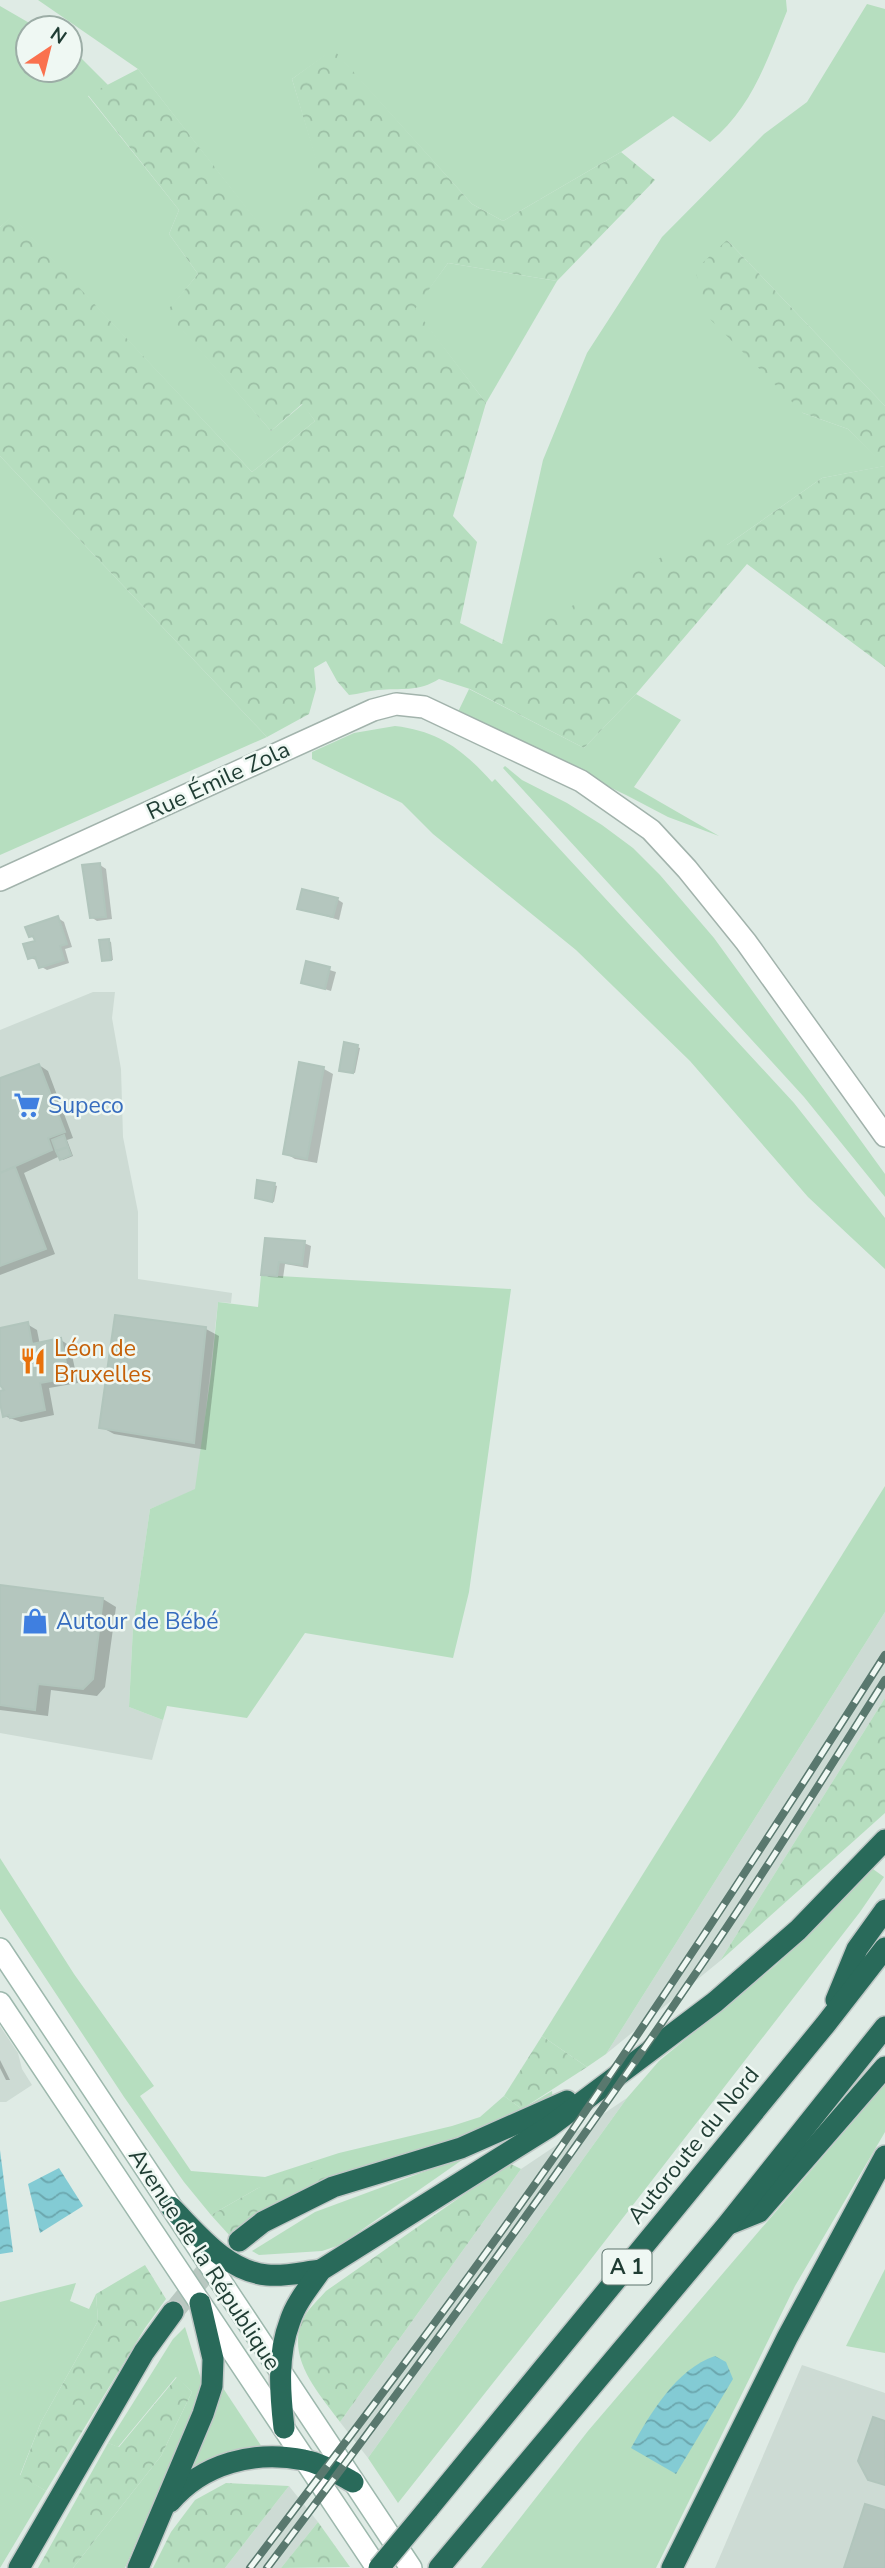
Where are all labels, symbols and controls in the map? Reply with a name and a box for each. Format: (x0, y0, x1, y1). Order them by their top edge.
north arrow (14, 14, 84, 84)
text: N (45, 21, 71, 51)
street label: Rue Émile Zola (142, 734, 295, 827)
supermarket icon: Supeco (12, 1090, 42, 1120)
place label: Supeco (48, 1090, 124, 1121)
place label: Léon de Bruxelles (54, 1333, 152, 1390)
restaurant icon: Léon de Bruxelles (18, 1346, 48, 1376)
shop icon: Autour de Bébé (20, 1606, 50, 1636)
place label: Autour de Bébé (56, 1606, 218, 1637)
street label: Autoroute du Nord (620, 2060, 766, 2230)
street label: Avenue de la République (121, 2142, 288, 2376)
road number: A 1 (602, 2250, 652, 2284)

